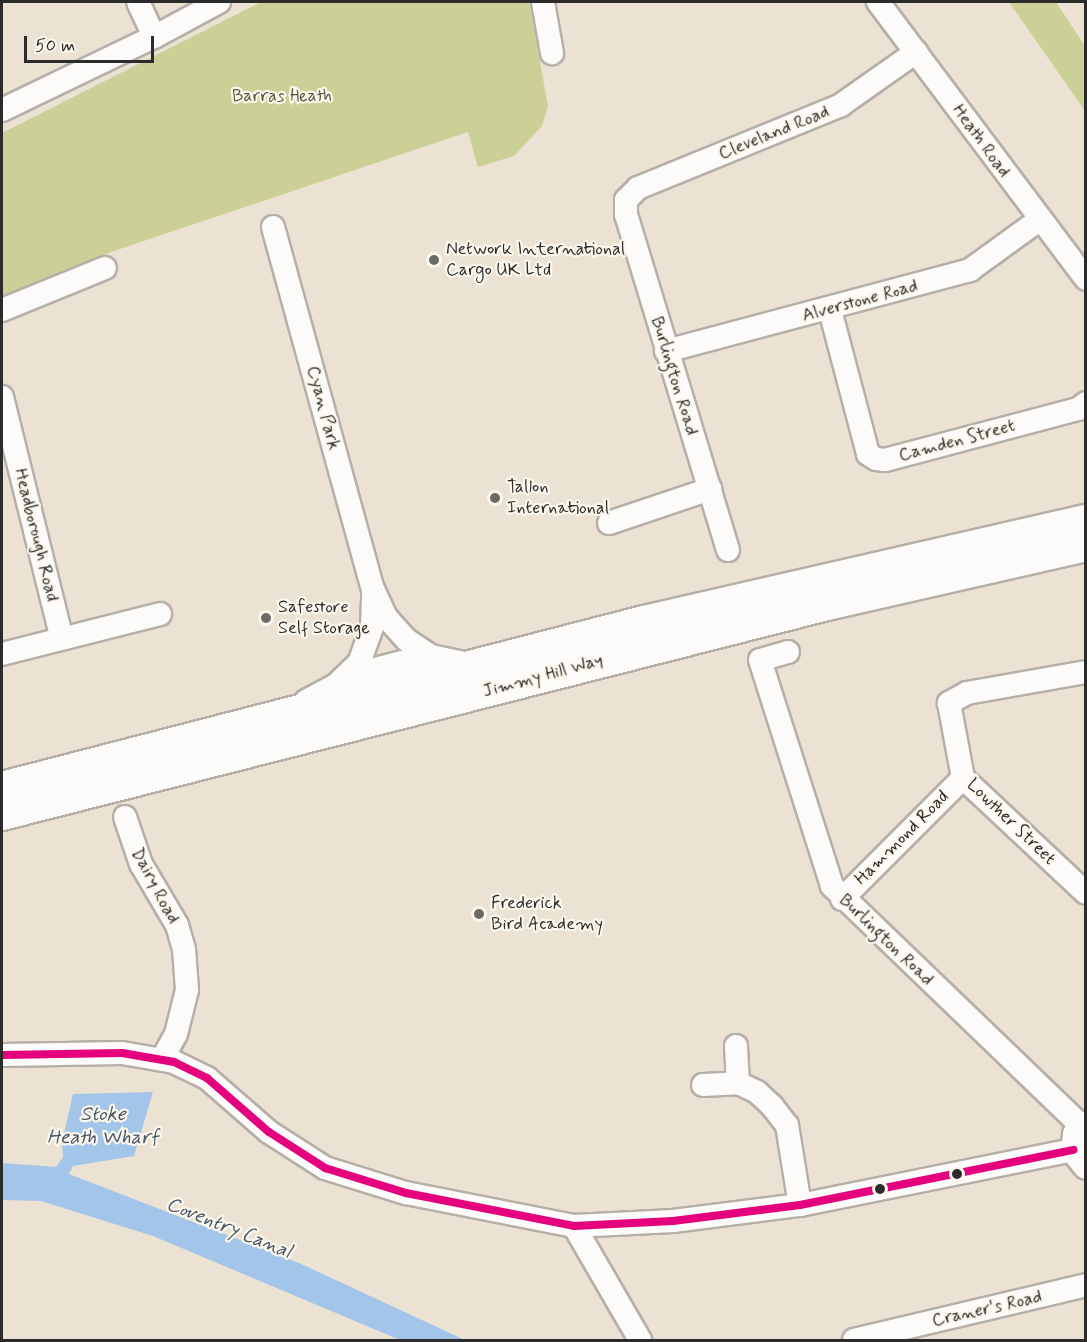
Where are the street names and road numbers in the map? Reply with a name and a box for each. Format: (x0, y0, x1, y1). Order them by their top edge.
street label: Heath Road (947, 100, 1015, 182)
street label: Cleveland Road (716, 101, 832, 165)
street label: Alverstone Road (800, 275, 920, 327)
street label: Burlington Road (646, 315, 702, 437)
street label: Cyan Park (301, 364, 345, 452)
street label: Camden Street (895, 415, 1019, 467)
street label: Headborough Road (9, 467, 63, 603)
street label: Jimmy Hill Way (479, 649, 607, 703)
street label: Lowther Street (961, 773, 1061, 871)
street label: Hammond Road (851, 787, 953, 889)
street label: Dairy Road (126, 844, 184, 928)
street label: Burlington Road (835, 890, 937, 990)
street label: Craner's Road (930, 1286, 1044, 1332)

